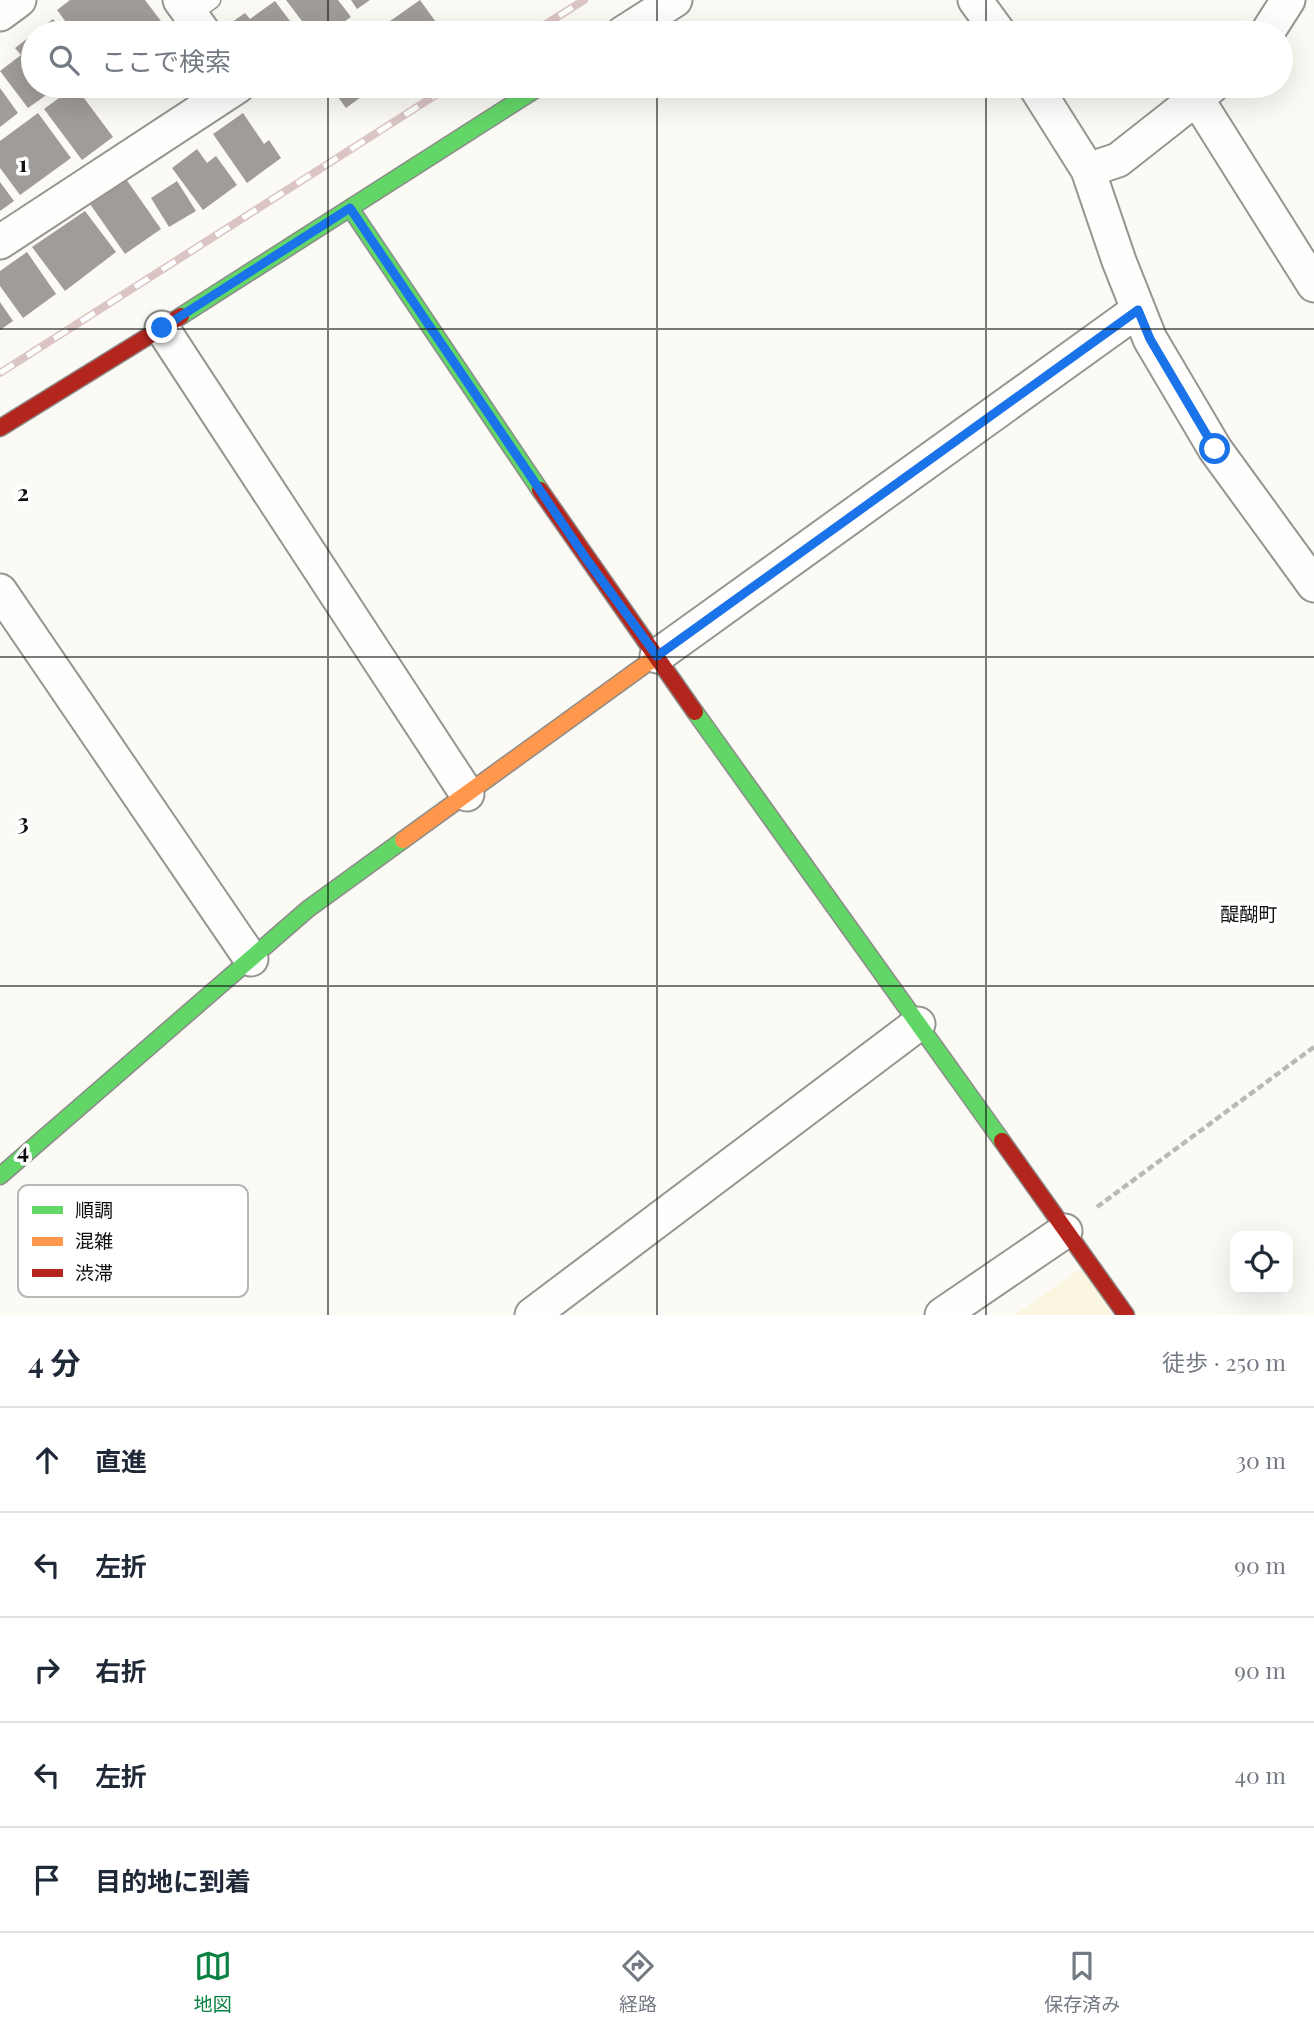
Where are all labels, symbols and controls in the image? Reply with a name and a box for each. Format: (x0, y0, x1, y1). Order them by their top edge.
search box (21, 21, 1293, 98)
icon: search (45, 41, 83, 79)
text: ここで検索 (101, 43, 231, 78)
text: 1 (19, 147, 28, 178)
route end (146, 312, 177, 343)
route start (1199, 433, 1230, 464)
text: 2 (17, 476, 29, 507)
text: 3 (17, 805, 29, 836)
district label: 醍醐町 (1220, 900, 1278, 926)
text: 4 (17, 1134, 29, 1165)
legend (18, 1185, 248, 1297)
text: 順調 (75, 1196, 113, 1222)
text: 混雑 (75, 1227, 113, 1253)
map controls (1230, 1231, 1293, 1294)
button: locate (1230, 1231, 1293, 1294)
text: 渋滞 (75, 1259, 113, 1285)
text: 4 分 (28, 1342, 81, 1382)
text: 徒歩 · 250 m (1162, 1346, 1286, 1377)
icon: ahead (28, 1441, 66, 1479)
text: 直進 (95, 1443, 147, 1478)
text: 30 m (1236, 1444, 1286, 1475)
icon: left (28, 1546, 66, 1584)
text: 左折 (95, 1548, 147, 1583)
text: 90 m (1234, 1549, 1286, 1580)
icon: right (28, 1651, 66, 1689)
text: 右折 (95, 1653, 147, 1688)
text: 90 m (1234, 1654, 1286, 1685)
icon: left (28, 1756, 66, 1794)
text: 左折 (95, 1758, 147, 1793)
text: 40 m (1235, 1759, 1286, 1790)
icon: arrive (28, 1861, 66, 1899)
text: 目的地に到着 (95, 1863, 251, 1898)
tab: 地図 (194, 1947, 232, 2016)
tab: 経路 (619, 1947, 657, 2016)
tab: 保存済み (1044, 1947, 1120, 2016)

